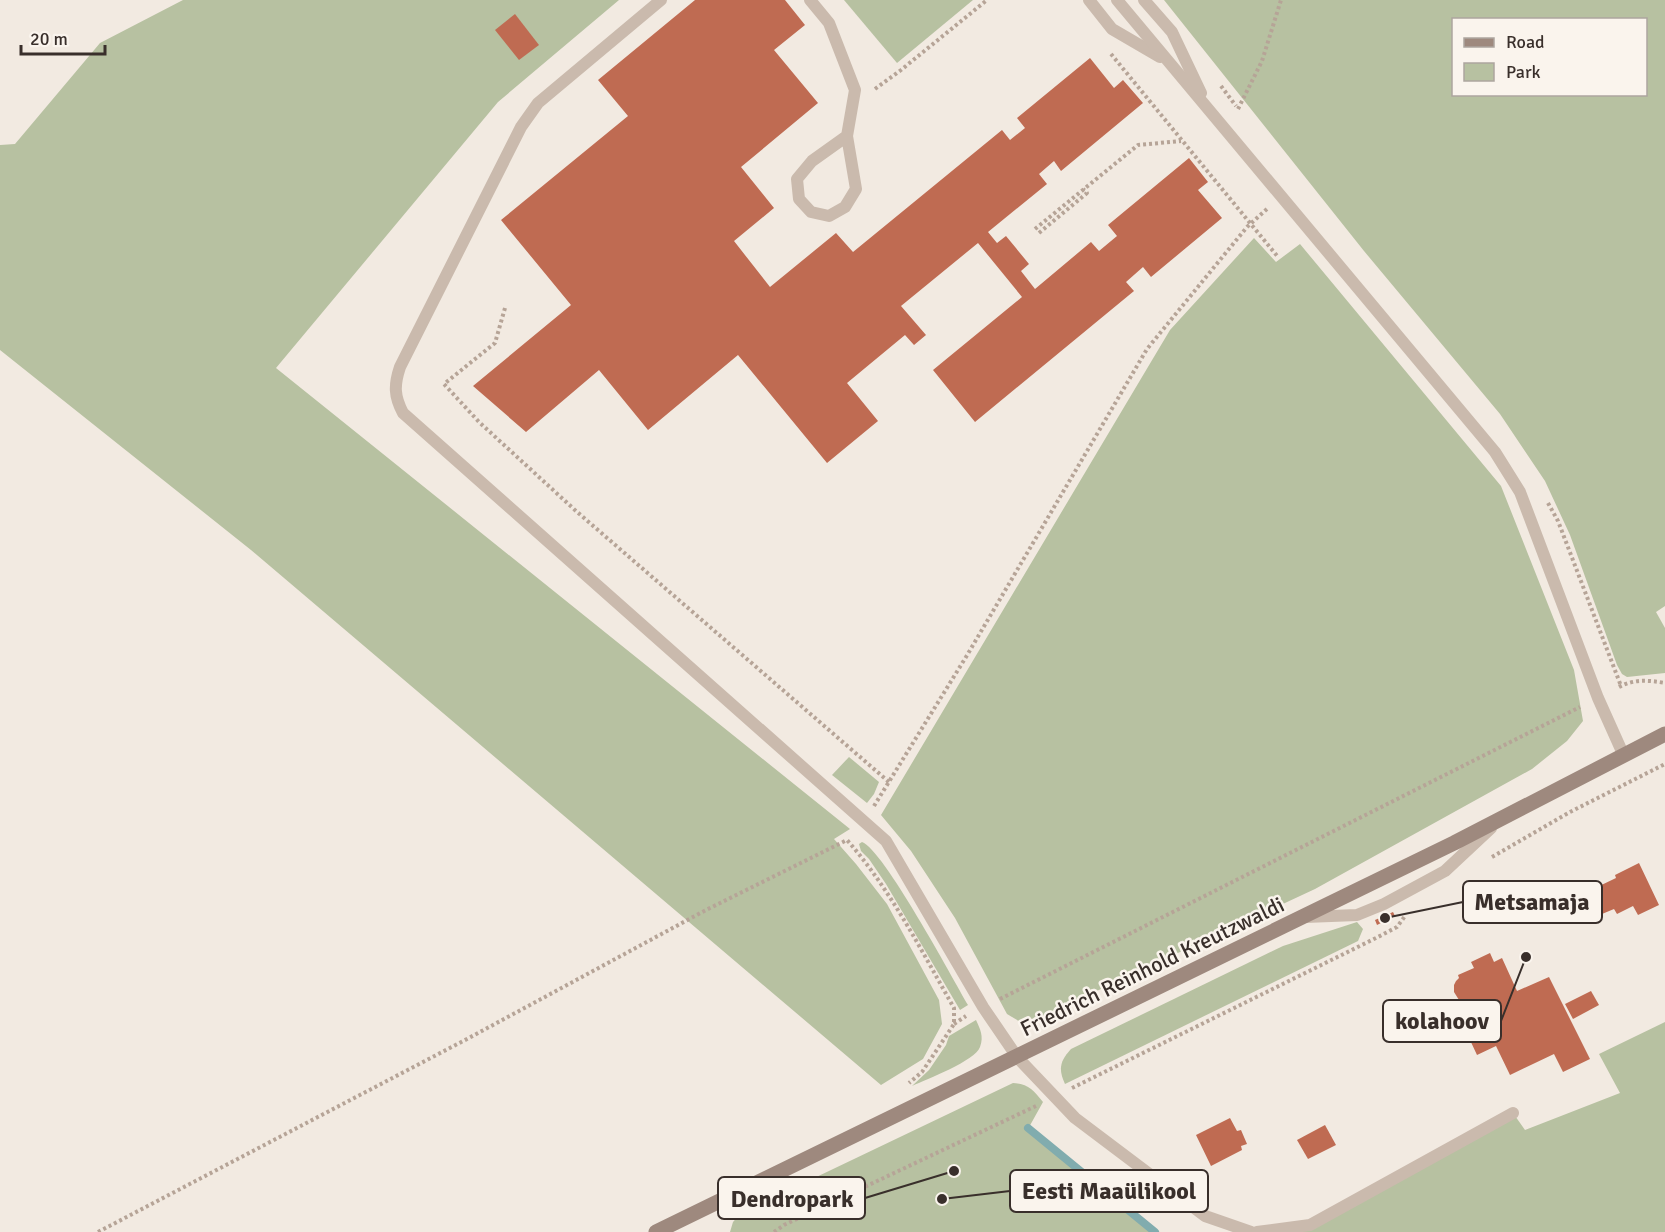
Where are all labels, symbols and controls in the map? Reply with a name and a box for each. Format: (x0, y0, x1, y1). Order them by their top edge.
scale bar (21, 18, 105, 56)
legend (1452, 18, 1647, 96)
text: 20 m (30, 28, 68, 50)
text: Road (1506, 31, 1545, 53)
text: Park (1506, 61, 1541, 83)
callout: Metsamaja (1463, 881, 1602, 923)
text: Metsamaja (1474, 887, 1590, 917)
street label: Friedrich Reinhold Kreutzwaldi (1016, 891, 1289, 1042)
callout: kolahoov (1383, 1000, 1501, 1042)
text: kolahoov (1395, 1006, 1490, 1036)
callout: Eesti Maaülikool (1010, 1170, 1208, 1212)
text: Eesti Maaülikool (1022, 1176, 1197, 1206)
callout: Dendropark (718, 1177, 865, 1219)
text: Dendropark (730, 1184, 854, 1214)

